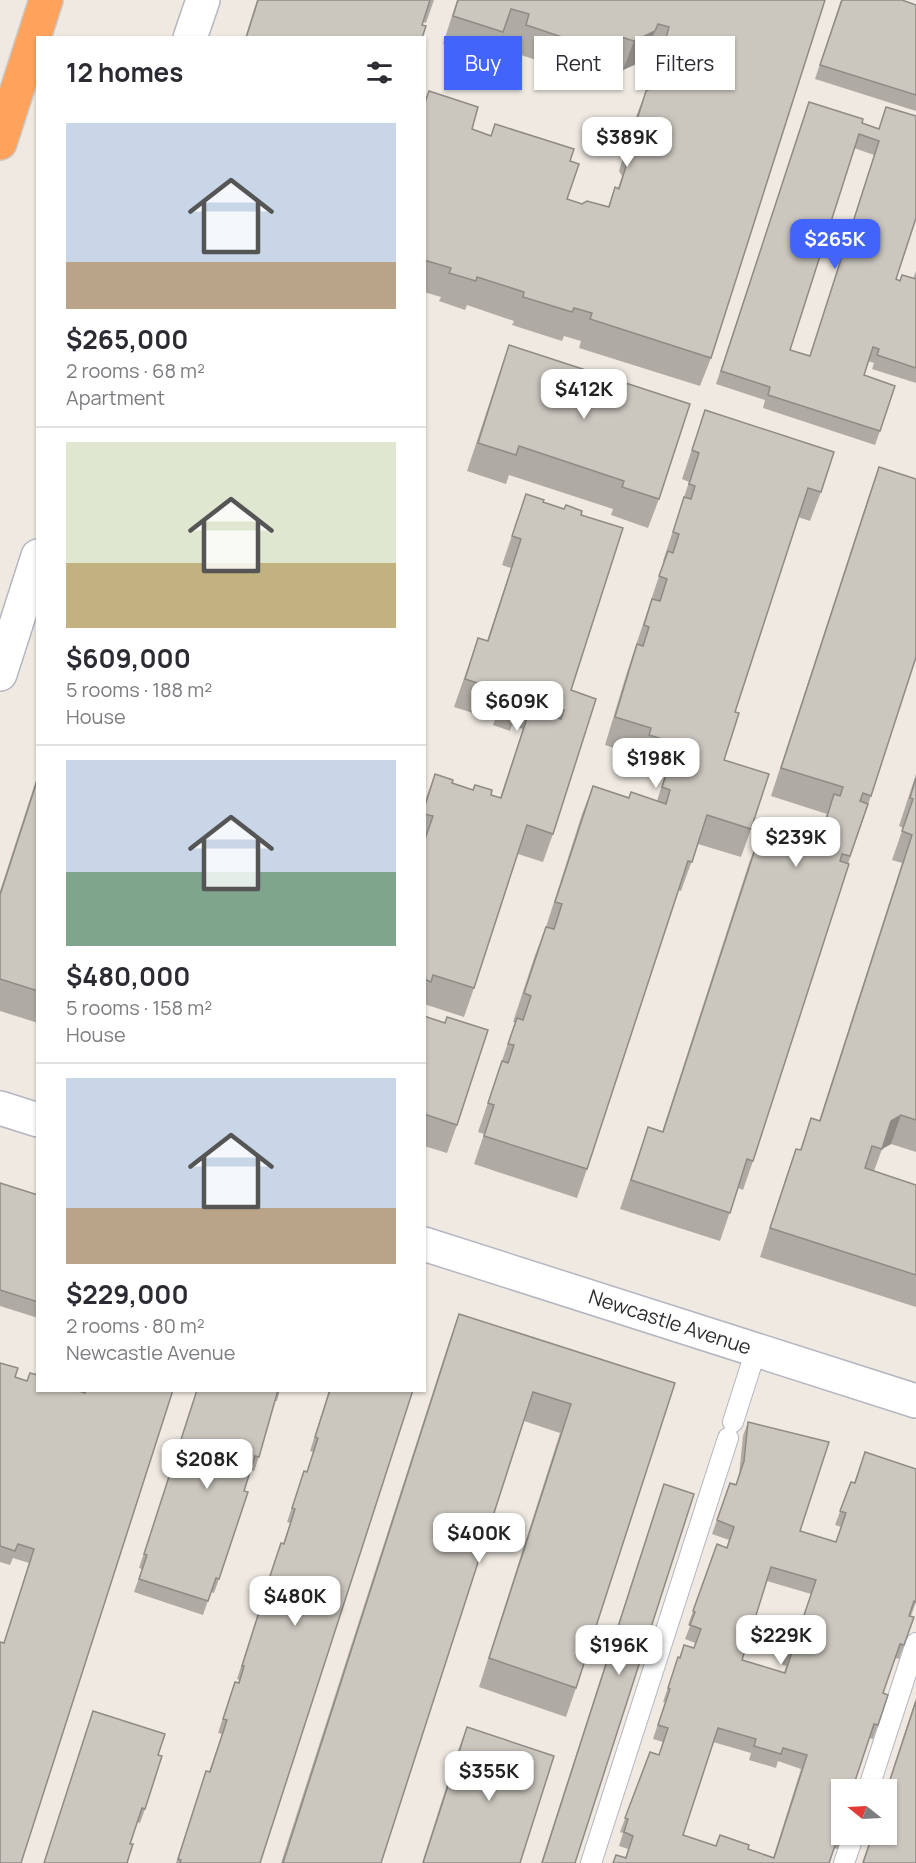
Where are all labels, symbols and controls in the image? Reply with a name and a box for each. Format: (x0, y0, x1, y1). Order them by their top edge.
chip: Buy (444, 36, 522, 90)
chip: Rent (534, 36, 623, 90)
chip: Filters (635, 36, 735, 90)
text: 12 homes (66, 54, 183, 90)
icon: filters (363, 56, 396, 89)
pin: $389K (585, 117, 669, 168)
text: $389K (596, 123, 658, 150)
icon: home (177, 162, 285, 270)
pin: $265K (793, 219, 877, 270)
text: $265K (804, 225, 866, 252)
text: $265,000 (66, 321, 188, 357)
text: 2 rooms · 68 m² (66, 357, 205, 384)
pin: $412K (542, 369, 626, 420)
text: $412K (555, 375, 613, 402)
text: Apartment (66, 384, 165, 411)
icon: home (177, 481, 285, 589)
text: $609,000 (66, 640, 191, 676)
text: 5 rooms · 188 m² (66, 676, 212, 703)
pin: $609K (475, 681, 559, 732)
text: $609K (485, 687, 549, 714)
text: House (66, 703, 126, 730)
pin: $198K (614, 738, 698, 789)
text: $198K (627, 744, 685, 771)
icon: home (177, 799, 285, 907)
pin: $239K (754, 817, 838, 868)
text: $239K (765, 823, 827, 850)
text: $480,000 (66, 958, 190, 994)
text: 5 rooms · 158 m² (66, 994, 212, 1021)
text: House (66, 1021, 126, 1048)
icon: home (177, 1117, 285, 1225)
text: $229,000 (66, 1276, 189, 1312)
street label: Newcastle Avenue (585, 1283, 755, 1361)
text: 2 rooms · 80 m² (66, 1312, 205, 1339)
text: Newcastle Avenue (66, 1339, 235, 1366)
pin: $208K (165, 1439, 249, 1490)
text: $208K (176, 1445, 238, 1472)
pin: $400K (437, 1513, 521, 1564)
text: $400K (447, 1519, 511, 1546)
pin: $480K (253, 1576, 337, 1627)
text: $480K (263, 1582, 327, 1609)
pin: $229K (739, 1615, 823, 1666)
text: $229K (750, 1621, 812, 1648)
pin: $196K (577, 1625, 661, 1676)
text: $196K (589, 1631, 649, 1658)
pin: $355K (447, 1751, 531, 1802)
text: $355K (459, 1757, 519, 1784)
north arrow (831, 1779, 897, 1845)
map controls (831, 1779, 897, 1845)

